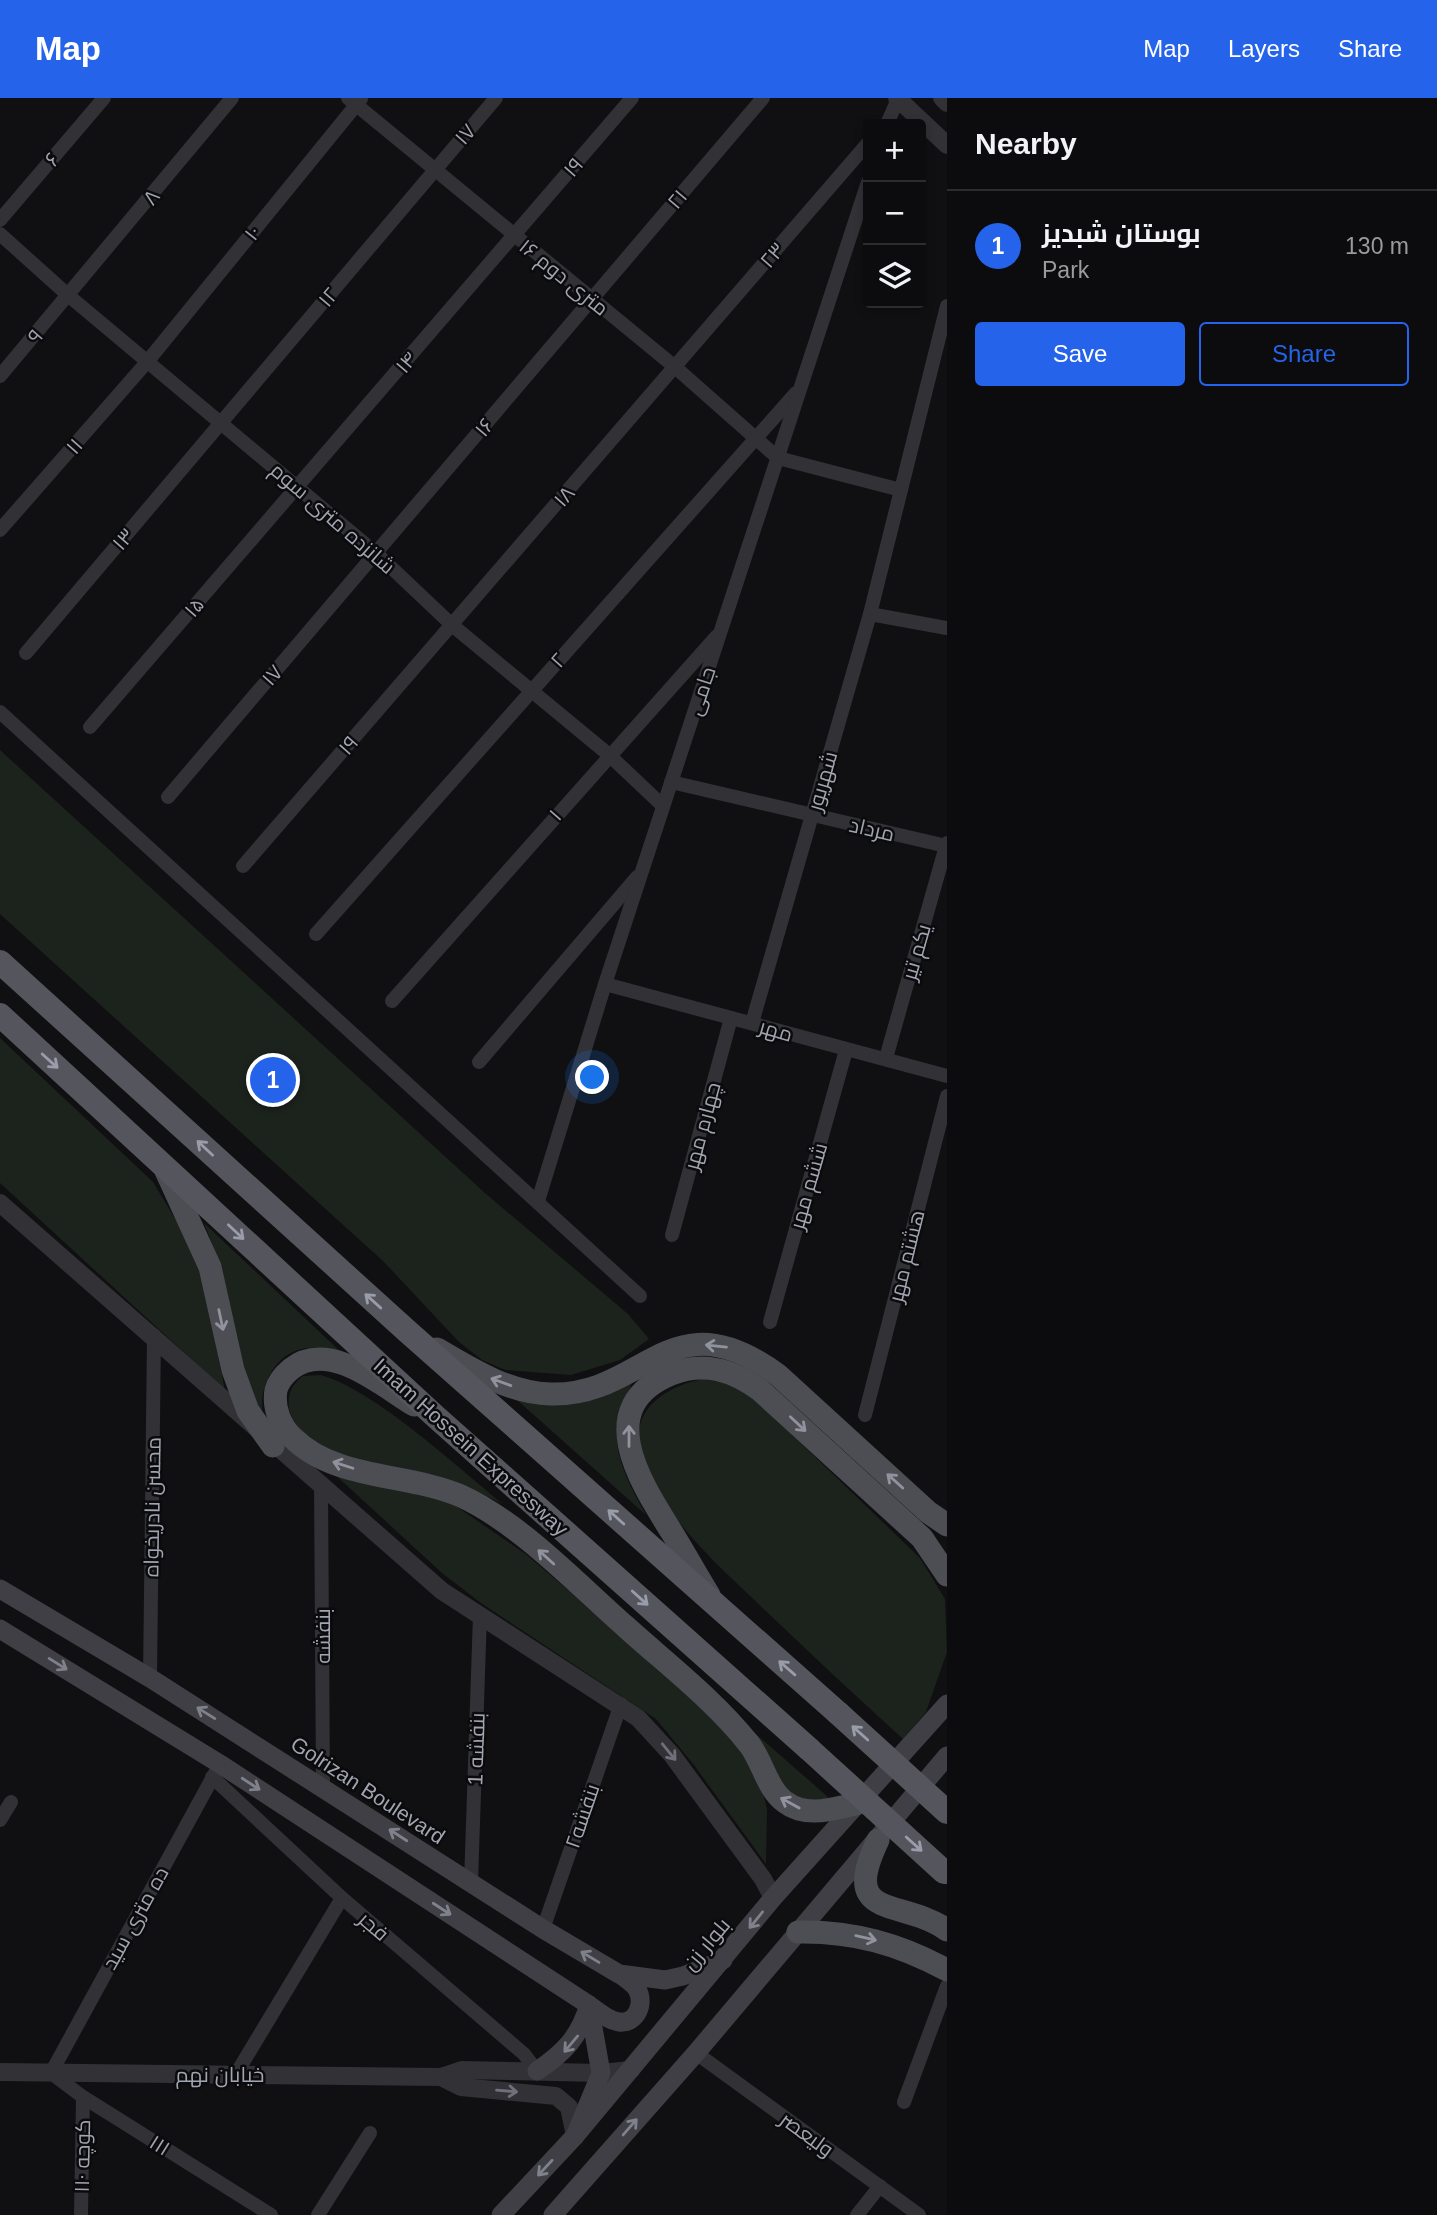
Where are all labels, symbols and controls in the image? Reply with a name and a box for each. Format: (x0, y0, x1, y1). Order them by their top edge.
text: Map (35, 30, 101, 67)
text: Map (1143, 35, 1190, 62)
text: Layers (1228, 35, 1300, 62)
text: Share (1338, 35, 1402, 62)
street label: ۱۷ (450, 119, 480, 149)
map controls (863, 119, 926, 308)
button: + (863, 119, 926, 182)
text: Nearby (975, 127, 1077, 160)
street label: ۶ (40, 148, 64, 170)
street label: ۱۹ (559, 153, 587, 181)
button: − (863, 182, 926, 245)
street label: ۸ (138, 185, 164, 209)
street label: ۲۱ (663, 185, 691, 213)
text: بوستان شبدیز (1042, 218, 1201, 248)
street label: ۱۰ (239, 221, 265, 245)
text: 1 (992, 233, 1004, 259)
text: 130 m (1345, 233, 1409, 259)
street label: ۱۶ متری دوم (513, 234, 613, 322)
street label: ۲۳ (755, 238, 789, 272)
button: layers (863, 245, 926, 308)
text: Park (1042, 257, 1089, 283)
street label: ۱۲ (314, 283, 342, 311)
button: Save (975, 322, 1185, 386)
button: Share (1199, 322, 1409, 386)
street label: ۹ (23, 324, 47, 348)
street label: ۱۴ (391, 347, 421, 377)
street label: ۱۶ (470, 413, 498, 441)
street label: ۱۱ (61, 434, 87, 458)
street label: شانزده متری سوم (264, 458, 400, 580)
street label: ۱۸ (549, 481, 579, 511)
street label: ۱۳ (108, 524, 138, 554)
street label: ۱۵ (179, 593, 209, 621)
street label: ۲ (546, 648, 570, 672)
street label: ۱۷ (257, 660, 287, 690)
street label: جامی (682, 664, 722, 719)
street label: ۱۹ (334, 731, 362, 759)
street label: شهریور (802, 749, 843, 815)
street label: ۱ (544, 805, 566, 825)
street label: مرداد (847, 813, 897, 846)
street label: یکم تیر (897, 921, 938, 984)
street label: مهر (755, 1014, 795, 1048)
one-way arrow (41, 1053, 59, 1069)
pin: 1 (250, 1054, 296, 1106)
your location (575, 1060, 609, 1094)
street label: چهارم مهر (679, 1080, 728, 1174)
one-way arrow (197, 1139, 214, 1156)
street label: ششم مهر (784, 1140, 834, 1234)
street label: هشتم مهر (883, 1207, 931, 1306)
one-way arrow (227, 1223, 244, 1240)
one-way arrow (365, 1293, 383, 1309)
one-way arrow (215, 1308, 229, 1331)
one-way arrow (706, 1339, 728, 1352)
street label: Imam Hossein Expressway (369, 1354, 573, 1541)
one-way arrow (490, 1374, 512, 1387)
one-way arrow (789, 1415, 806, 1432)
one-way arrow (622, 1425, 636, 1448)
street label: محسن نادریخواه (139, 1437, 167, 1577)
one-way arrow (333, 1457, 355, 1470)
one-way arrow (887, 1473, 904, 1490)
one-way arrow (608, 1509, 626, 1525)
one-way arrow (538, 1549, 555, 1566)
one-way arrow (631, 1590, 648, 1607)
street label: بنفشه (311, 1608, 334, 1664)
one-way arrow (48, 1658, 68, 1672)
one-way arrow (778, 1660, 796, 1676)
one-way arrow (196, 1706, 216, 1720)
street label: بنفشه 1 (463, 1712, 489, 1786)
one-way arrow (852, 1725, 870, 1741)
street label: Golrizan Boulevard (287, 1732, 449, 1848)
one-way arrow (662, 1743, 677, 1761)
one-way arrow (241, 1778, 261, 1792)
street label: بنفشه۲ (560, 1781, 604, 1851)
one-way arrow (781, 1796, 801, 1810)
one-way arrow (388, 1828, 408, 1842)
one-way arrow (905, 1836, 923, 1852)
street label: ده متری سید (97, 1863, 174, 1974)
one-way arrow (432, 1902, 451, 1916)
street label: فجر (353, 1906, 394, 1946)
one-way arrow (748, 1910, 763, 1928)
street label: بلوار زن (678, 1913, 736, 1976)
one-way arrow (854, 1931, 877, 1945)
one-way arrow (581, 1949, 601, 1963)
one-way arrow (563, 2034, 579, 2052)
street label: خیابان نهم (176, 2063, 264, 2089)
one-way arrow (495, 2085, 518, 2098)
street label: ولیعصر (774, 2106, 838, 2162)
one-way arrow (622, 2118, 638, 2136)
street label: کوچه ۱۱۰ (70, 2119, 97, 2193)
street label: ۱۱۱ (146, 2130, 174, 2160)
one-way arrow (537, 2159, 553, 2177)

